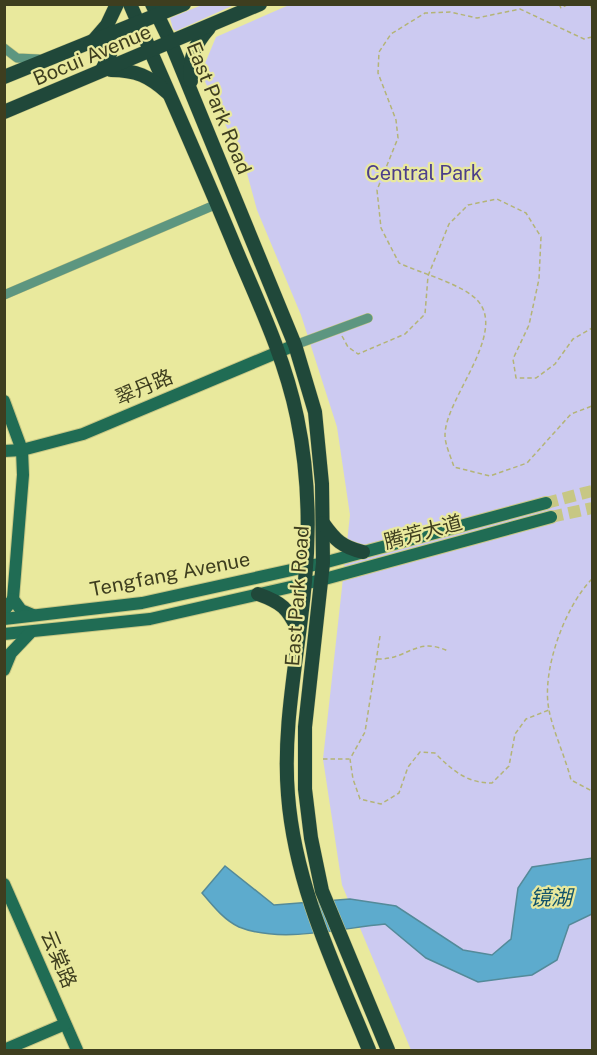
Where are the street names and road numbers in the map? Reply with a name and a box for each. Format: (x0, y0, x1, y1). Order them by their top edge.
street label: Bocui Avenue (29, 19, 155, 91)
street label: East Park Road (182, 38, 256, 178)
street label: 翠丹路 (112, 364, 176, 410)
street label: 腾芳大道 (381, 510, 465, 554)
street label: East Park Road (280, 525, 314, 667)
street label: Tengfang Avenue (88, 547, 252, 601)
street label: 云棠路 (36, 927, 82, 991)

